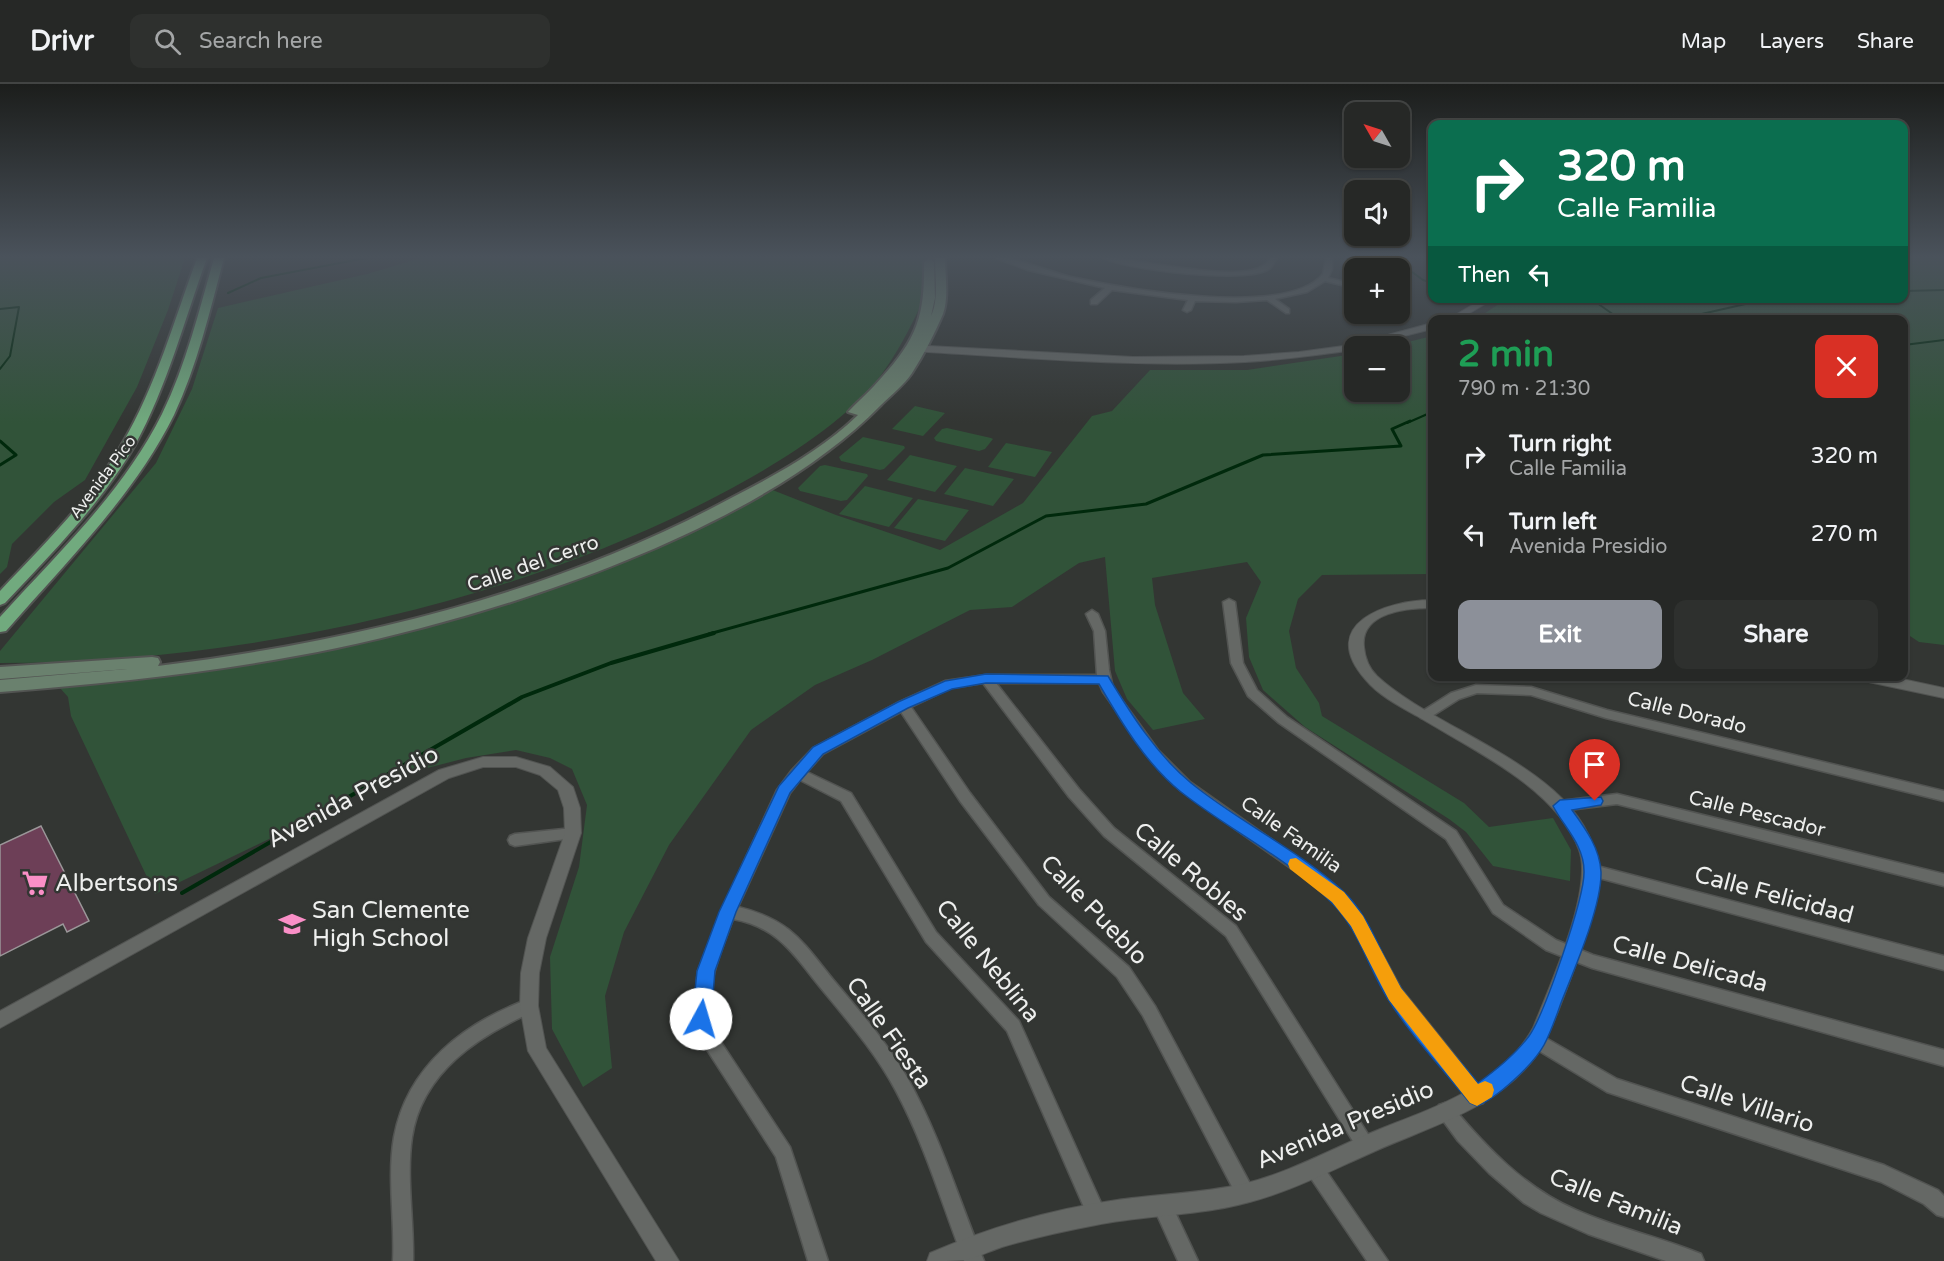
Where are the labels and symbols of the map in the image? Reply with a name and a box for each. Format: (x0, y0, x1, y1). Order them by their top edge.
north arrow (1344, 102, 1410, 168)
street label: Avenida Pico (65, 432, 141, 522)
street label: Calle del Cerro (464, 530, 602, 598)
street label: Calle Dorado (1625, 687, 1749, 739)
pin (1569, 739, 1620, 801)
street label: Avenida Presidio (262, 740, 444, 854)
street label: Calle Pescador (1686, 785, 1828, 843)
street label: Calle Familia (1236, 791, 1346, 879)
street label: Calle Robles (1128, 816, 1254, 928)
street label: Calle Pueblo (1034, 849, 1154, 971)
street label: Calle Felicidad (1691, 860, 1857, 930)
supermarket icon: Albertsons (20, 868, 50, 898)
place label: Albertsons (55, 869, 178, 898)
street label: Calle Neblina (930, 894, 1046, 1028)
place label: San Clemente High School (312, 896, 470, 953)
school or university icon: San Clemente High School (277, 909, 307, 939)
street label: Calle Delicada (1609, 929, 1771, 999)
street label: Calle Fiesta (840, 971, 938, 1095)
position arrow (669, 987, 733, 1051)
street label: Calle Villario (1676, 1069, 1818, 1139)
street label: Avenida Presidio (1252, 1074, 1438, 1176)
street label: Calle Familia (1545, 1162, 1687, 1242)

